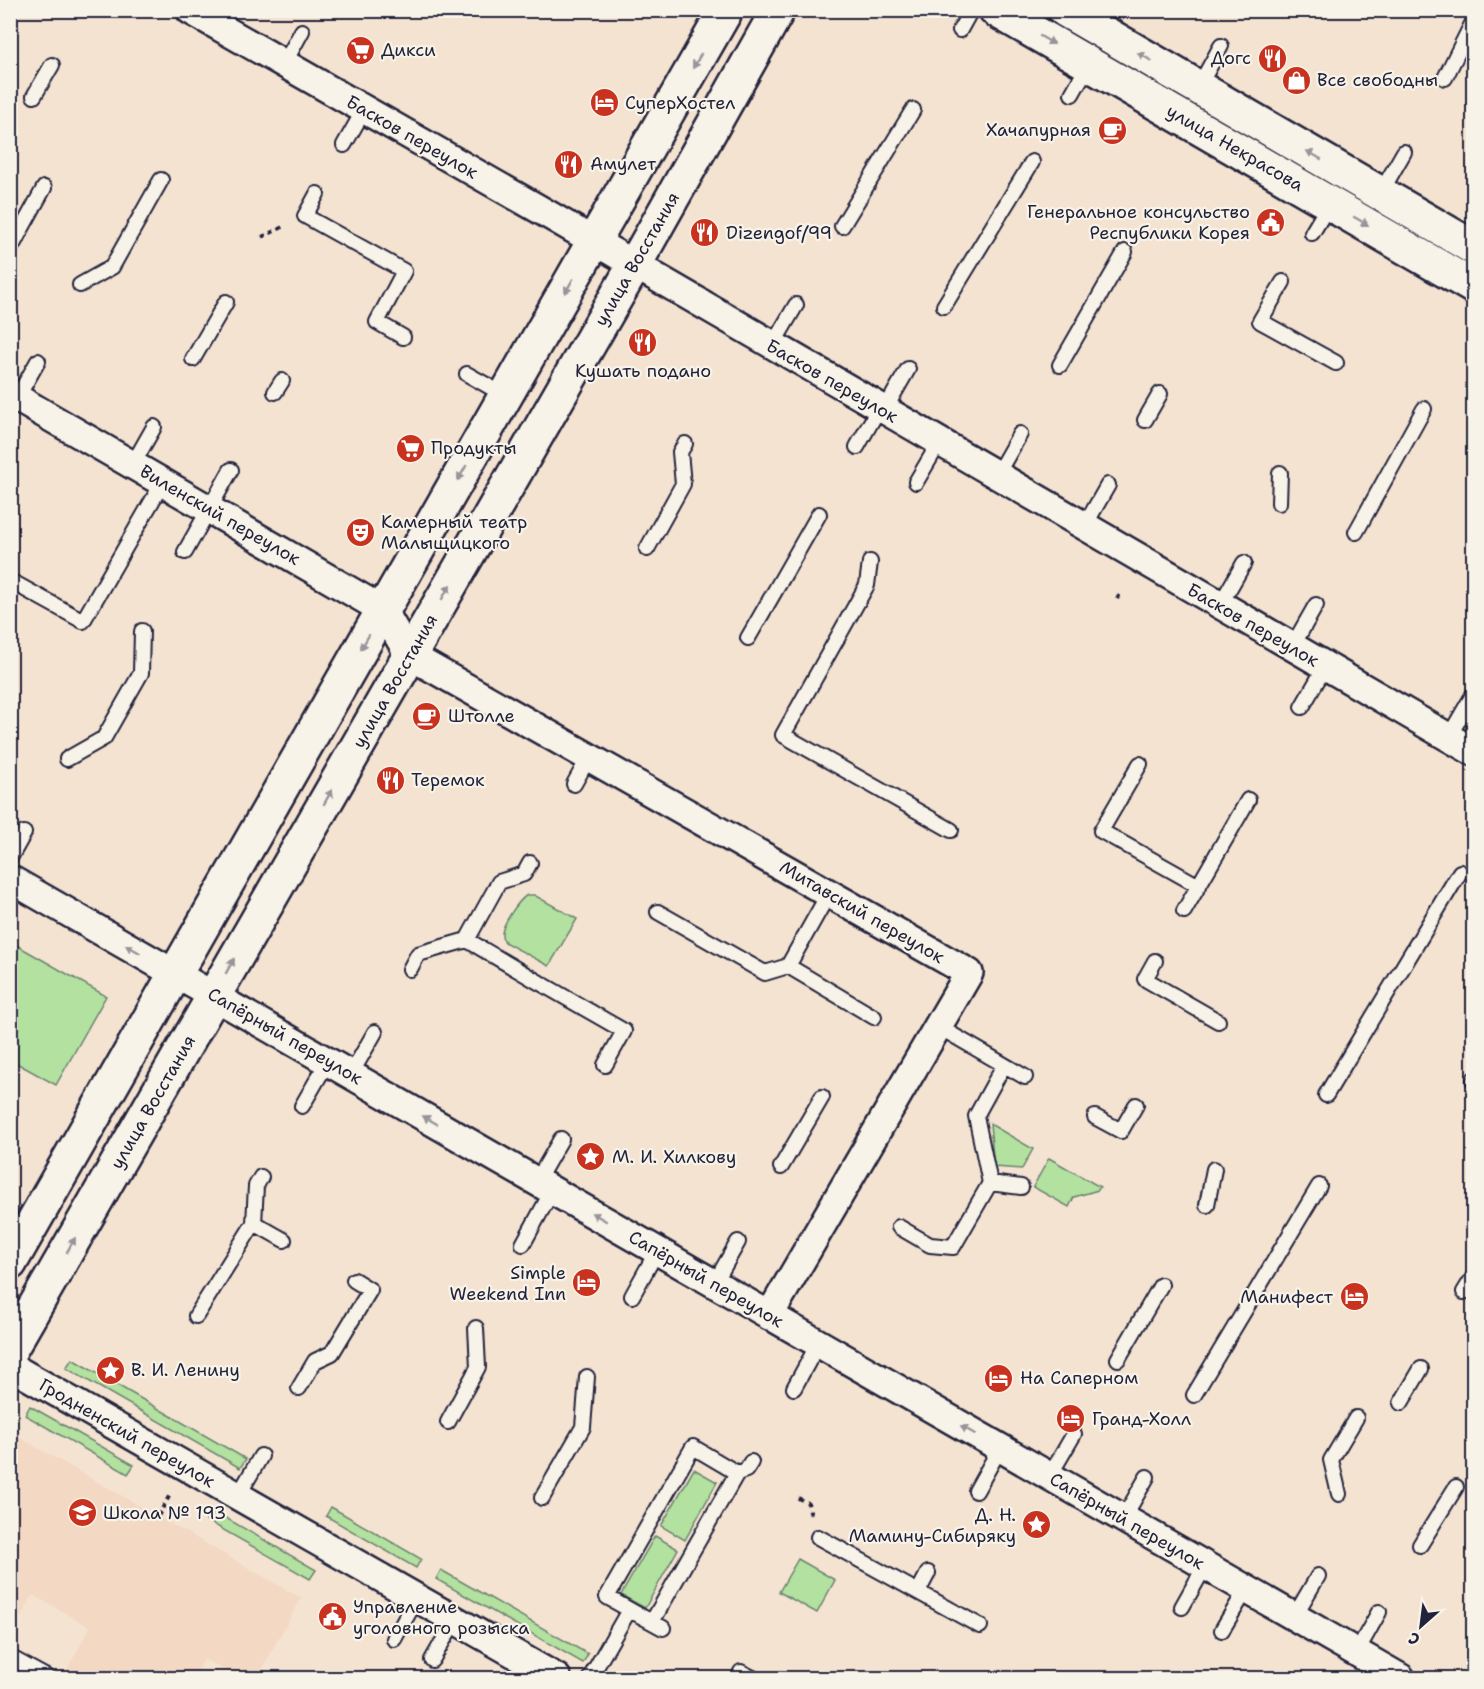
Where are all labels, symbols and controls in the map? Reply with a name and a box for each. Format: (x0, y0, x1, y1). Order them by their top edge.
supermarket icon: Дикси (344, 34, 376, 66)
one-way arrow (1039, 35, 1056, 45)
place label: Дикси (381, 38, 436, 62)
restaurant icon: Догс (1256, 42, 1288, 74)
place label: Догс (1211, 46, 1251, 70)
one-way arrow (1137, 52, 1153, 63)
one-way arrow (692, 53, 702, 70)
shop icon: Все свободны (1280, 64, 1312, 96)
place label: Все свободны (1317, 68, 1438, 92)
hotel icon: СуперХостел (588, 87, 620, 119)
street label: Басков переулок (342, 90, 483, 185)
place label: СуперХостел (625, 91, 735, 115)
street label: улица Некрасова (1162, 99, 1308, 197)
cafe icon: Хачапурная (1096, 114, 1128, 146)
place label: Хачапурная (986, 118, 1091, 142)
restaurant icon: Амулет (553, 148, 585, 180)
one-way arrow (1305, 150, 1322, 160)
place label: Амулет (590, 152, 657, 176)
street label: улица Восстания (589, 188, 685, 330)
place label: Генеральное консульство Республики Корея (1027, 200, 1250, 245)
public building icon: Генеральное консульство Республики Корея (1255, 206, 1287, 238)
one-way arrow (1353, 216, 1369, 227)
restaurant icon: Dizengof/99 (689, 217, 721, 249)
place label: Dizengof/99 (726, 221, 832, 245)
one-way arrow (564, 277, 574, 294)
restaurant icon: Кушать подано (627, 326, 659, 358)
street label: Басков переулок (762, 334, 903, 429)
place label: Кушать подано (575, 359, 711, 383)
supermarket icon: Продукты (394, 432, 426, 464)
place label: Продукты (431, 436, 517, 460)
street label: Виленский переулок (135, 459, 305, 571)
one-way arrow (457, 465, 467, 482)
place label: Камерный театр Малыщицкого (381, 510, 527, 555)
theatre icon: Камерный театр Малыщицкого (344, 516, 376, 548)
street label: Басков переулок (1183, 578, 1324, 673)
one-way arrow (441, 583, 451, 600)
street label: улица Восстания (347, 610, 443, 752)
one-way arrow (360, 634, 370, 651)
cafe icon: Штолле (411, 700, 443, 732)
place label: Штолле (448, 704, 515, 728)
restaurant icon: Теремок (374, 764, 406, 796)
place label: Теремок (411, 768, 485, 792)
one-way arrow (322, 789, 333, 805)
street label: Митавский переулок (775, 855, 949, 969)
one-way arrow (125, 944, 142, 954)
one-way arrow (225, 958, 236, 974)
street label: Сапёрный переулок (203, 982, 367, 1090)
street label: улица Восстания (105, 1031, 201, 1173)
one-way arrow (421, 1115, 438, 1125)
place icon: М. И. Хилкову (575, 1141, 607, 1173)
place label: М. И. Хилкову (612, 1145, 736, 1169)
one-way arrow (590, 1213, 607, 1223)
street label: Сапёрный переулок (624, 1225, 788, 1333)
one-way arrow (66, 1236, 76, 1253)
place label: Simple Weekend Inn (450, 1261, 566, 1306)
hotel icon: Simple Weekend Inn (571, 1267, 603, 1299)
hotel icon: Манифест (1338, 1281, 1370, 1313)
place label: Манифест (1240, 1285, 1334, 1309)
place icon: В. И. Ленину (94, 1354, 126, 1386)
place label: В. И. Ленину (131, 1358, 240, 1382)
hotel icon: На Саперном (983, 1362, 1015, 1394)
place label: На Саперном (1020, 1366, 1138, 1390)
street label: Гродненский переулок (35, 1373, 220, 1493)
hotel icon: Гранд-Холл (1055, 1403, 1087, 1435)
place label: Гранд-Холл (1092, 1407, 1191, 1431)
one-way arrow (959, 1425, 976, 1435)
street label: Сапёрный переулок (1045, 1467, 1209, 1575)
school or university icon: Школа № 193 (66, 1497, 98, 1529)
place label: Школа № 193 (103, 1501, 226, 1525)
place label: Д. Н. Мамину-Сибиряку (849, 1503, 1016, 1548)
place icon: Д. Н. Мамину-Сибиряку (1021, 1509, 1053, 1541)
place label: Управление уголовного розыска (353, 1595, 530, 1640)
north arrow (1391, 1596, 1451, 1656)
public building icon: Управление уголовного розыска (316, 1601, 348, 1633)
text: С (1405, 1627, 1423, 1650)

